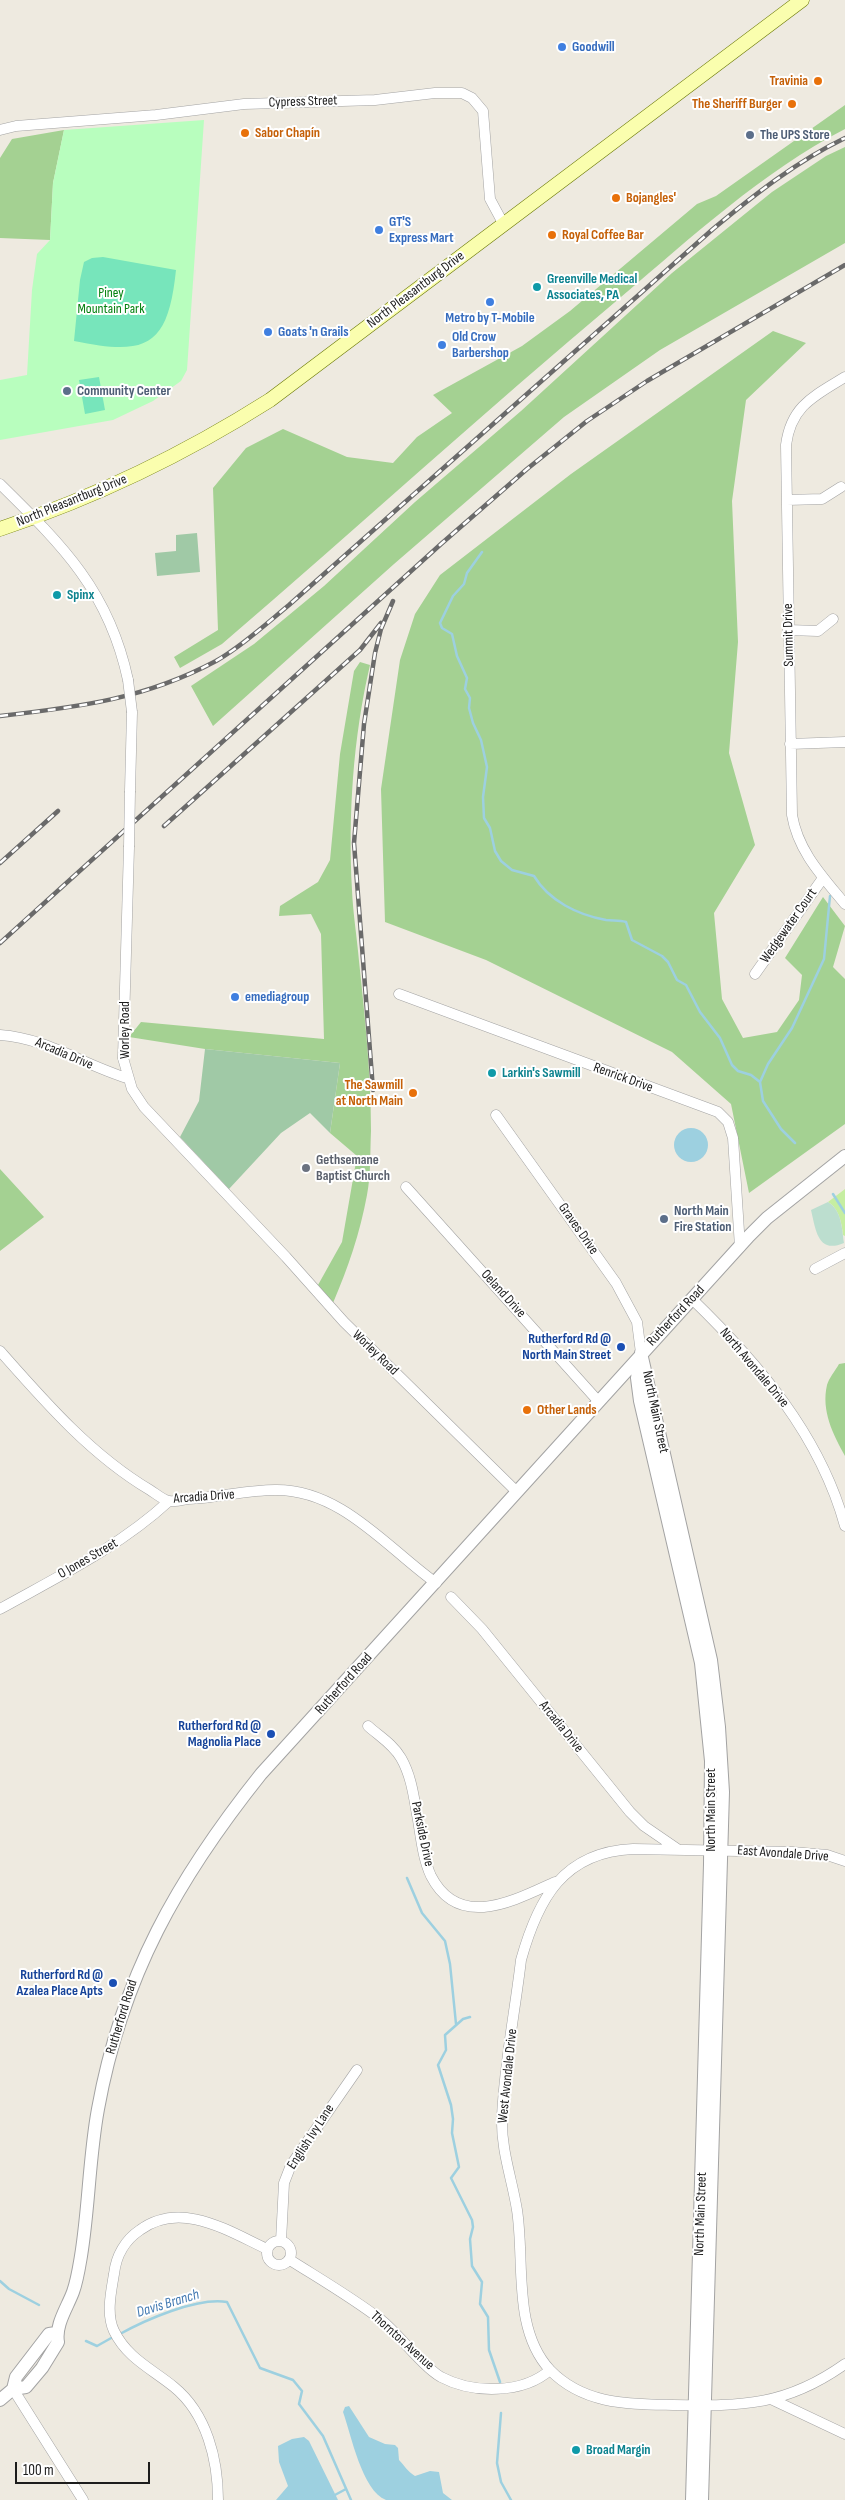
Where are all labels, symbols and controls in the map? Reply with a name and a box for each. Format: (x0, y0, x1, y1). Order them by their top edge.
place label: Goodwill (572, 39, 615, 55)
marker: Goodwill (556, 41, 568, 53)
place label: Travinia (769, 73, 808, 89)
marker: Travinia (812, 75, 824, 87)
street label: Cypress Street (268, 92, 338, 112)
place label: The Sheriff Burger (692, 96, 782, 112)
marker: The Sheriff Burger (786, 98, 798, 110)
place label: Sabor Chapín (255, 125, 320, 141)
marker: Sabor Chapín (239, 127, 251, 139)
place label: The UPS Store (760, 127, 830, 143)
marker: The UPS Store (744, 129, 756, 141)
place label: Bojangles' (626, 190, 676, 206)
marker: Bojangles' (610, 192, 622, 204)
place label: GT'S Express Mart (389, 214, 454, 246)
marker: GT'S Express Mart (373, 224, 385, 236)
place label: Royal Coffee Bar (562, 227, 644, 243)
marker: Royal Coffee Bar (546, 229, 558, 241)
street label: North Pleasantburg Drive (364, 248, 468, 332)
place label: Greenville Medical Associates, PA (547, 271, 637, 304)
marker: Greenville Medical Associates, PA (531, 281, 543, 293)
park label: Piney Mountain Park (78, 285, 144, 318)
marker: Metro by T-Mobile (484, 296, 496, 308)
place label: Metro by T-Mobile (445, 310, 535, 326)
place label: Goats 'n Grails (278, 324, 349, 340)
marker: Goats 'n Grails (262, 326, 274, 338)
place label: Old Crow Barbershop (452, 329, 509, 362)
marker: Old Crow Barbershop (436, 339, 448, 351)
place label: Community Center (77, 383, 171, 399)
marker: Community Center (61, 385, 73, 397)
street label: North Pleasantburg Drive (14, 471, 130, 531)
place label: Spinx (67, 587, 94, 603)
marker: Spinx (51, 589, 63, 601)
street label: Summit Drive (780, 603, 798, 667)
street label: Wedgewater Court (757, 885, 821, 967)
place label: emediagroup (245, 989, 309, 1005)
marker: emediagroup (229, 991, 241, 1003)
street label: Worley Road (117, 1001, 133, 1059)
street label: Arcadia Drive (32, 1034, 96, 1074)
street label: Renrick Drive (591, 1059, 655, 1097)
place label: Larkin's Sawmill (502, 1065, 581, 1081)
marker: Larkin's Sawmill (486, 1067, 498, 1079)
place label: The Sawmill at North Main (336, 1077, 403, 1110)
marker: The Sawmill at North Main (407, 1087, 419, 1099)
place label: Gethsemane Baptist Church (316, 1152, 390, 1184)
marker: Gethsemane Baptist Church (300, 1162, 312, 1174)
street label: Graves Drive (554, 1200, 602, 1258)
place label: North Main Fire Station (674, 1203, 731, 1236)
marker: North Main Fire Station (658, 1213, 670, 1225)
street label: Oeland Drive (477, 1266, 529, 1322)
street label: Rutherford Road (644, 1282, 708, 1350)
street label: North Avondale Drive (716, 1325, 792, 1411)
street label: Worley Road (348, 1327, 402, 1379)
place label: Rutherford Rd @ North Main Street (522, 1331, 611, 1364)
marker: Rutherford Rd @ North Main Street (615, 1341, 627, 1353)
street label: North Main Street (638, 1369, 672, 1455)
place label: Other Lands (537, 1402, 597, 1418)
marker: Other Lands (521, 1404, 533, 1416)
street label: Arcadia Drive (173, 1486, 235, 1508)
street label: O Jones Street (55, 1535, 121, 1583)
street label: Rutherford Road (312, 1650, 376, 1718)
street label: Arcadia Drive (535, 1698, 587, 1756)
place label: Rutherford Rd @ Magnolia Place (178, 1718, 261, 1750)
marker: Rutherford Rd @ Magnolia Place (265, 1728, 277, 1740)
street label: North Main Street (703, 1768, 719, 1852)
street label: Parkside Drive (407, 1800, 437, 1868)
street label: East Avondale Drive (737, 1842, 829, 1866)
place label: Rutherford Rd @ Azalea Place Apts (16, 1967, 103, 2000)
marker: Rutherford Rd @ Azalea Place Apts (107, 1977, 119, 1989)
street label: Rutherford Road (103, 1978, 141, 2056)
street label: West Avondale Drive (495, 2028, 521, 2124)
street label: English Ivy Lane (284, 2101, 338, 2173)
street label: North Main Street (691, 2172, 711, 2256)
water label: Davis Branch (135, 2286, 201, 2322)
street label: Thornton Avenue (367, 2308, 437, 2374)
place label: Broad Margin (586, 2442, 651, 2458)
marker: Broad Margin (570, 2444, 582, 2456)
scale bar (18, 2452, 152, 2484)
text: 100 m (23, 2461, 54, 2480)

